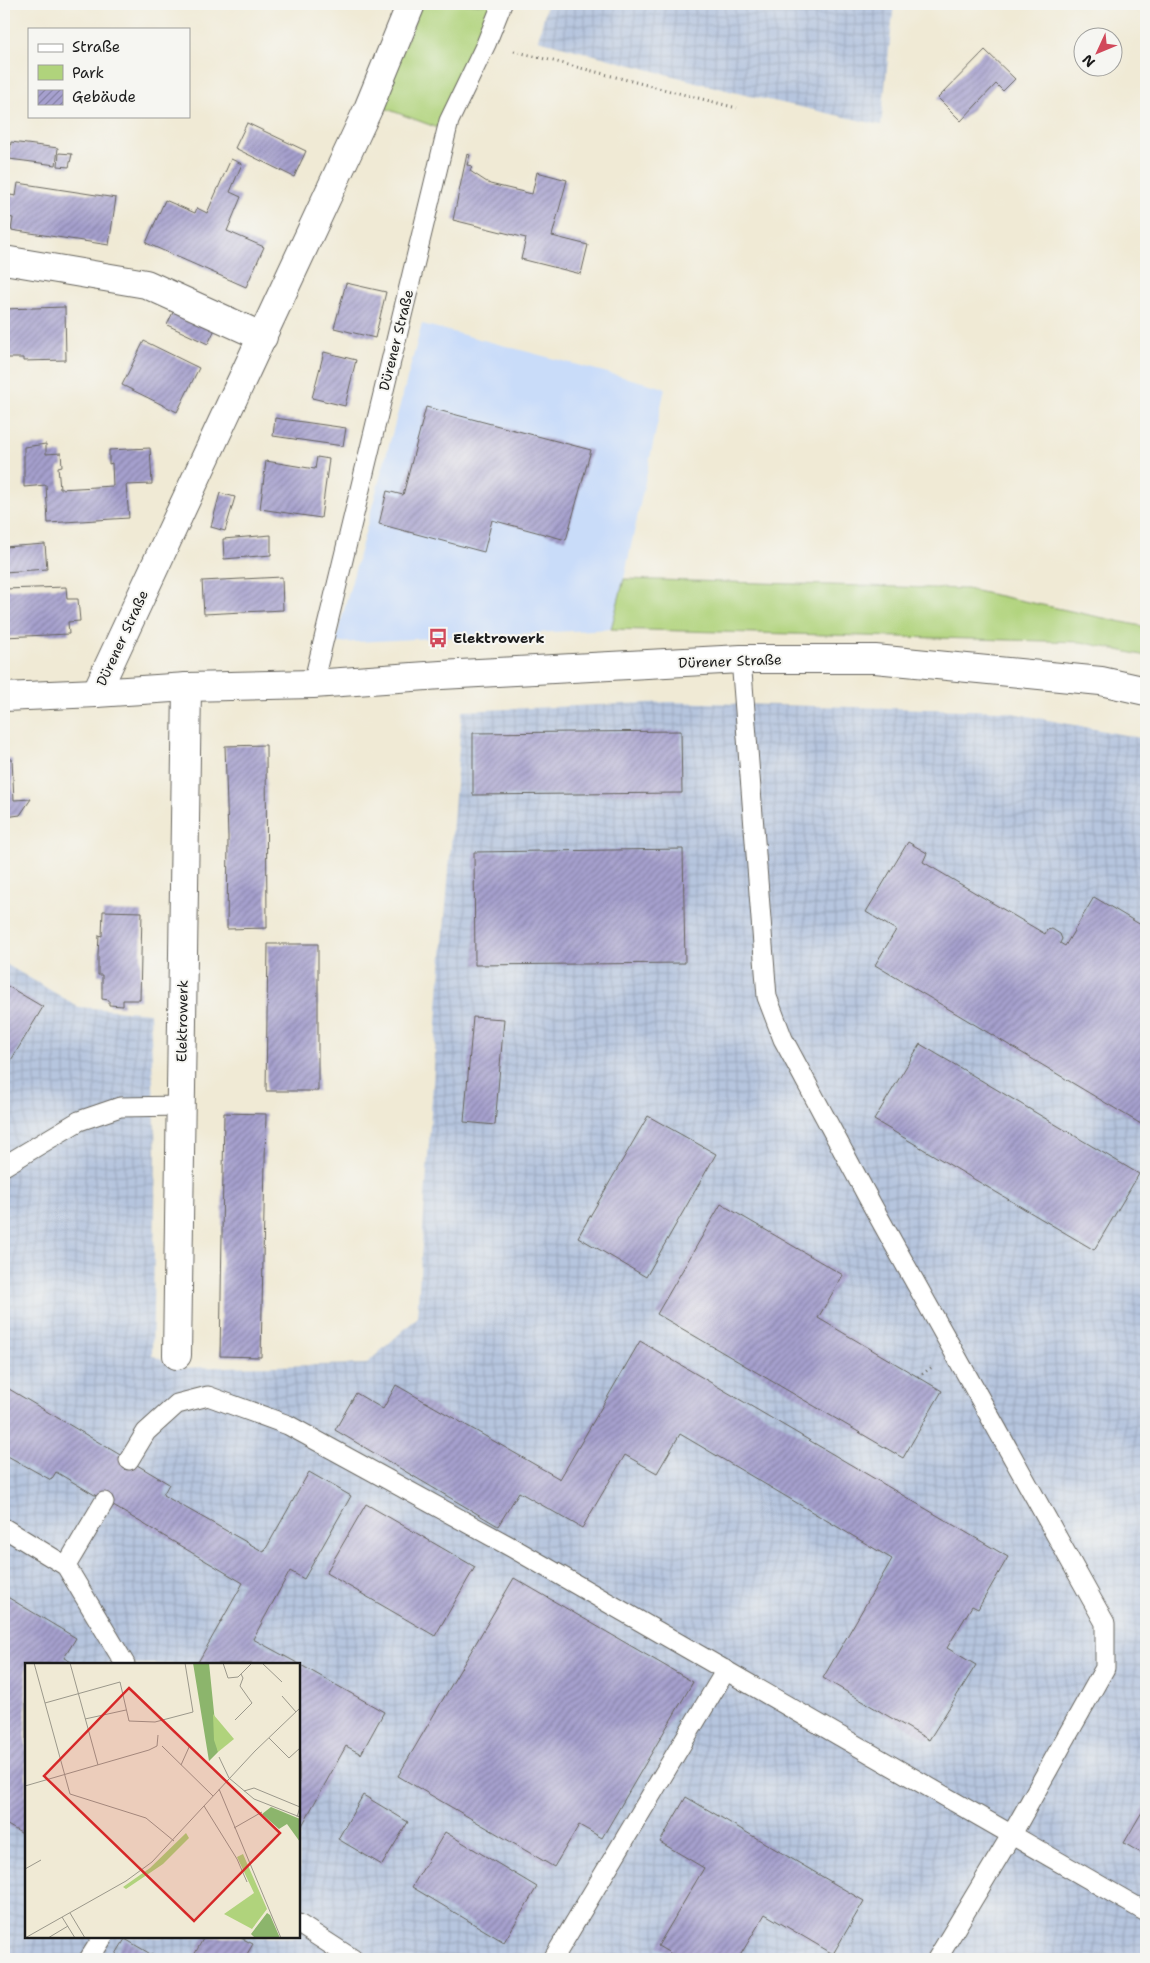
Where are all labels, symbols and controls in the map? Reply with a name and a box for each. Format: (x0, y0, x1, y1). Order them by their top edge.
legend (28, 28, 190, 118)
north arrow (1072, 28, 1122, 78)
text: Straße (72, 37, 120, 57)
text: N (1078, 51, 1099, 71)
text: Park (72, 63, 104, 83)
text: Gebäude (72, 87, 136, 107)
street label: Dürener Straße (375, 287, 417, 392)
street label: Dürener Straße (92, 587, 152, 689)
bus stop icon: Elektrowerk (427, 627, 449, 649)
place label: Elektrowerk (453, 629, 545, 647)
street label: Dürener Straße (678, 650, 782, 672)
street label: Elektrowerk (172, 980, 192, 1062)
inset map (25, 1663, 300, 1938)

